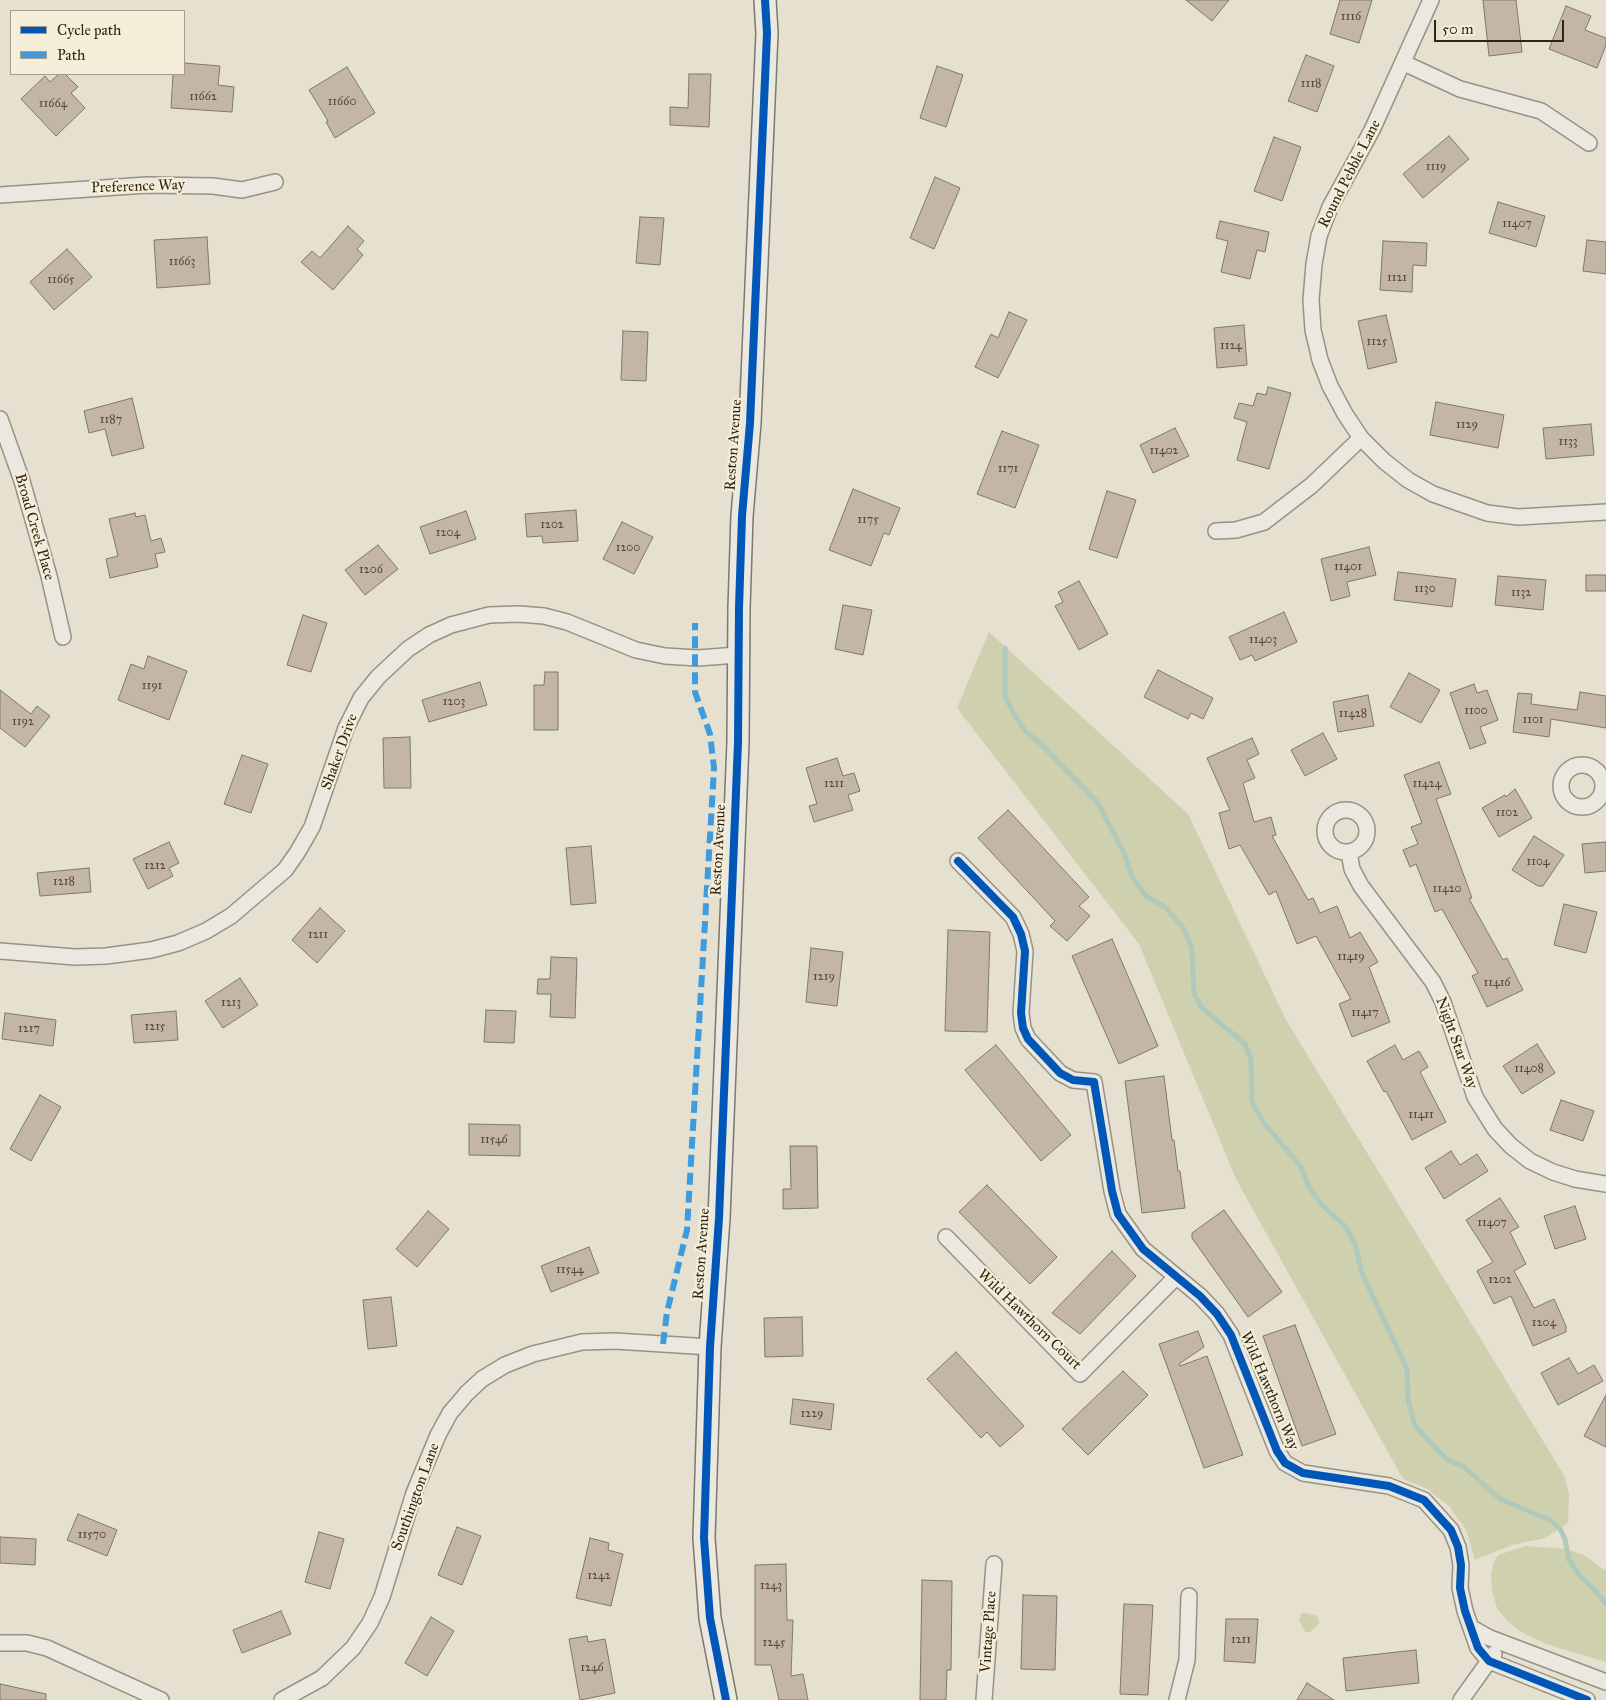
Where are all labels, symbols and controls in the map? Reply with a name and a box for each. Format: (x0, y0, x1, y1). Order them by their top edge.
legend (10, 10, 185, 75)
house number: 1116 (1341, 10, 1361, 24)
scale bar (1436, 10, 1566, 42)
text: 50 m (1442, 20, 1474, 38)
text: Cycle path (57, 21, 121, 39)
text: Path (57, 46, 85, 64)
house number: 1118 (1301, 77, 1321, 91)
house number: 11662 (189, 90, 217, 104)
house number: 11660 (328, 95, 356, 109)
house number: 11664 (39, 97, 67, 111)
street label: Round Pebble Lane (1315, 117, 1385, 231)
house number: 1119 (1426, 160, 1446, 174)
street label: Preference Way (91, 176, 185, 198)
house number: 11407 (1502, 217, 1532, 231)
house number: 11663 (169, 255, 195, 269)
house number: 1121 (1387, 271, 1407, 285)
house number: 11665 (47, 273, 75, 287)
house number: 1125 (1367, 335, 1387, 349)
house number: 1124 (1220, 339, 1242, 353)
street label: Reston Avenue (722, 399, 746, 491)
house number: 1187 (100, 413, 122, 427)
house number: 1129 (1456, 418, 1478, 432)
house number: 1133 (1558, 435, 1578, 449)
house number: 11402 (1149, 444, 1179, 458)
house number: 1171 (998, 462, 1018, 476)
street label: Broad Creek Place (10, 472, 58, 582)
house number: 1175 (857, 513, 879, 527)
house number: 1202 (540, 518, 564, 532)
house number: 1204 (436, 526, 460, 540)
house number: 1200 (616, 541, 640, 555)
house number: 11401 (1334, 560, 1362, 574)
house number: 1206 (359, 563, 383, 577)
house number: 1130 (1414, 582, 1436, 596)
house number: 1132 (1511, 586, 1531, 600)
house number: 11403 (1249, 633, 1277, 647)
house number: 1191 (142, 679, 162, 693)
house number: 1203 (443, 695, 465, 709)
house number: 1100 (1464, 704, 1488, 718)
house number: 11428 (1339, 707, 1367, 721)
street label: Shaker Drive (318, 711, 362, 793)
house number: 1101 (1522, 713, 1544, 727)
house number: 1192 (12, 715, 34, 729)
house number: 1211 (824, 777, 844, 791)
house number: 11424 (1413, 777, 1441, 791)
street label: Reston Avenue (708, 804, 730, 896)
house number: 1102 (1496, 806, 1518, 820)
house number: 1104 (1526, 855, 1550, 869)
house number: 1212 (144, 859, 166, 873)
house number: 1218 (53, 875, 75, 889)
house number: 11420 (1432, 882, 1462, 896)
house number: 1211 (308, 928, 328, 942)
house number: 11419 (1337, 950, 1365, 964)
house number: 1219 (813, 970, 835, 984)
house number: 11416 (1483, 976, 1511, 990)
street label: Night Star Way (1431, 995, 1481, 1091)
house number: 1213 (221, 996, 241, 1010)
house number: 11417 (1351, 1006, 1379, 1020)
house number: 1215 (145, 1020, 165, 1034)
house number: 1217 (18, 1022, 40, 1036)
house number: 11408 (1514, 1062, 1544, 1076)
house number: 11411 (1408, 1108, 1434, 1122)
house number: 11546 (480, 1133, 508, 1147)
street label: Reston Avenue (690, 1208, 714, 1300)
house number: 11407 (1477, 1216, 1507, 1230)
house number: 11544 (556, 1263, 584, 1277)
street label: Wild Hawthorn Court (973, 1266, 1085, 1374)
house number: 1202 (1488, 1273, 1512, 1287)
house number: 1204 (1532, 1316, 1556, 1330)
street label: Wild Hawthorn Way (1236, 1329, 1302, 1453)
house number: 1229 (801, 1407, 823, 1421)
street label: Southington Lane (388, 1441, 444, 1553)
house number: 11570 (78, 1528, 106, 1542)
house number: 1242 (587, 1569, 611, 1583)
house number: 1243 (760, 1579, 782, 1593)
street label: Vintage Place (977, 1590, 1001, 1674)
house number: 1211 (1231, 1633, 1251, 1647)
house number: 1245 (763, 1636, 785, 1650)
house number: 1246 (580, 1661, 604, 1675)

